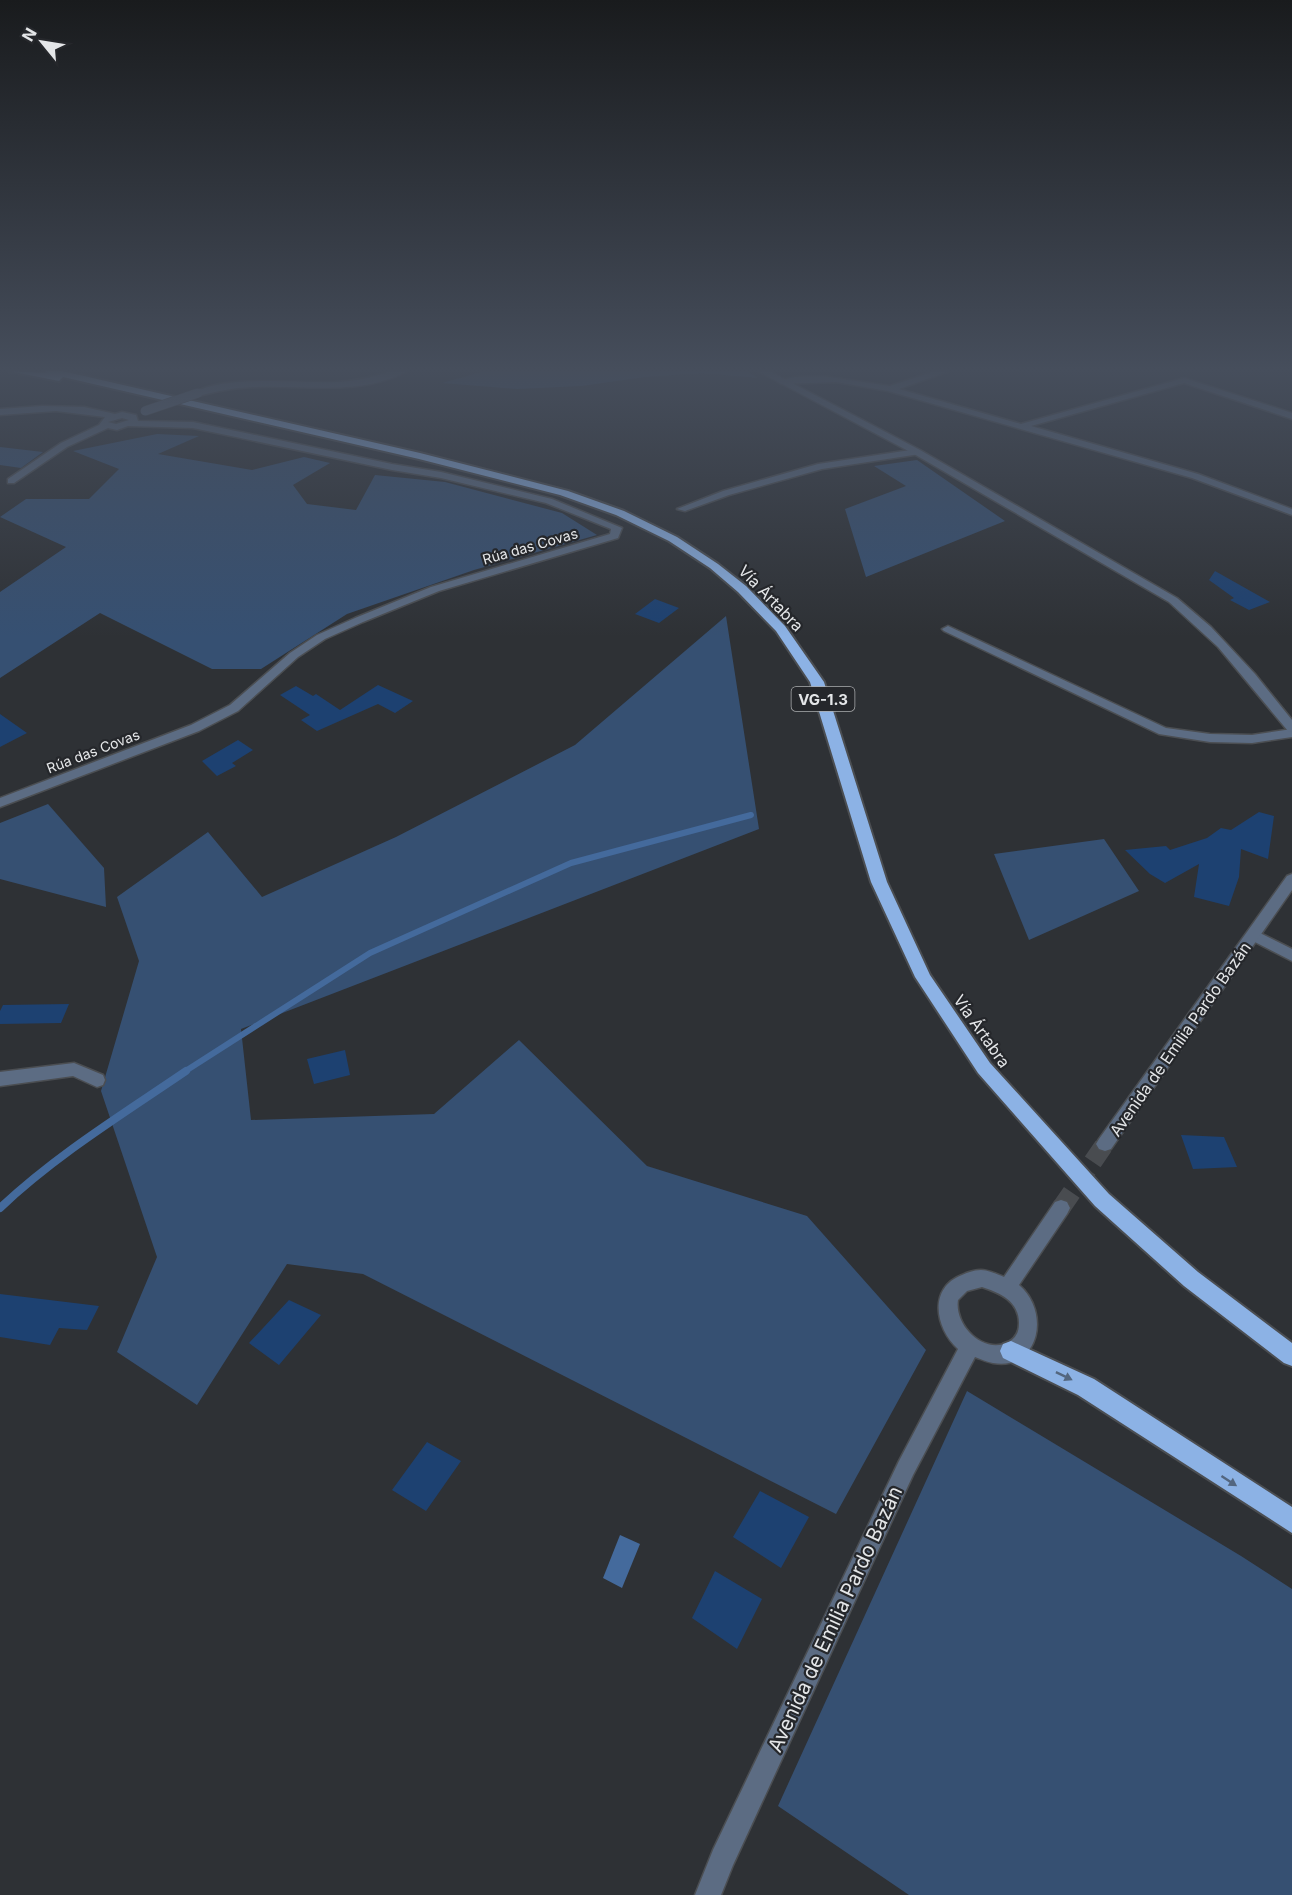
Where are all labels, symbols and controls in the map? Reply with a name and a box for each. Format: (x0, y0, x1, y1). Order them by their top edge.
north arrow (12, 12, 72, 72)
text: N (17, 24, 41, 45)
street label: Rúa das Covas (480, 524, 580, 568)
street label: Vía Ártabra (734, 561, 808, 635)
road number: VG-1.3 (792, 687, 854, 711)
street label: Rúa das Covas (44, 725, 142, 777)
street label: Avenida de Emilia Pardo Bazán (1105, 938, 1255, 1140)
street label: Vía Ártabra (949, 991, 1015, 1071)
one-way arrow (1056, 1371, 1073, 1381)
one-way arrow (1220, 1475, 1237, 1486)
street label: Avenida de Emilia Pardo Bazán (763, 1482, 907, 1756)

